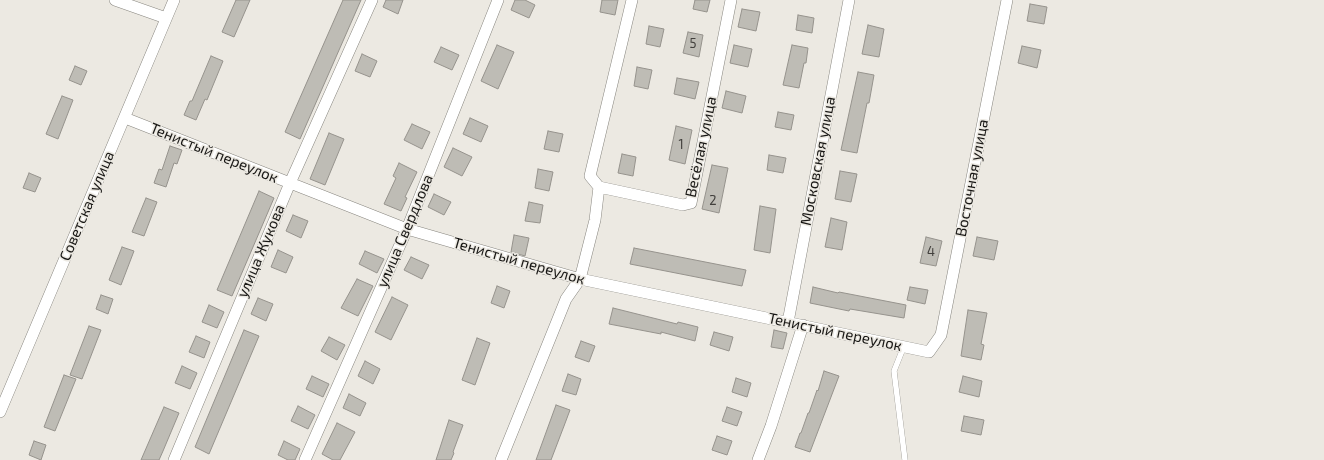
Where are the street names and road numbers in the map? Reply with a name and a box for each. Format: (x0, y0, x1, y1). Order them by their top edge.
street label: Весёлая улица (682, 95, 720, 199)
street label: Московская улица (797, 95, 839, 227)
street label: Восточная улица (952, 118, 992, 238)
street label: Тенистый переулок (147, 119, 281, 187)
street label: Советская улица (56, 148, 118, 264)
street label: улица Свердлова (373, 172, 437, 290)
street label: улица Жукова (233, 202, 289, 300)
street label: Тенистый переулок (451, 234, 587, 288)
street label: Тенистый переулок (766, 309, 904, 355)

